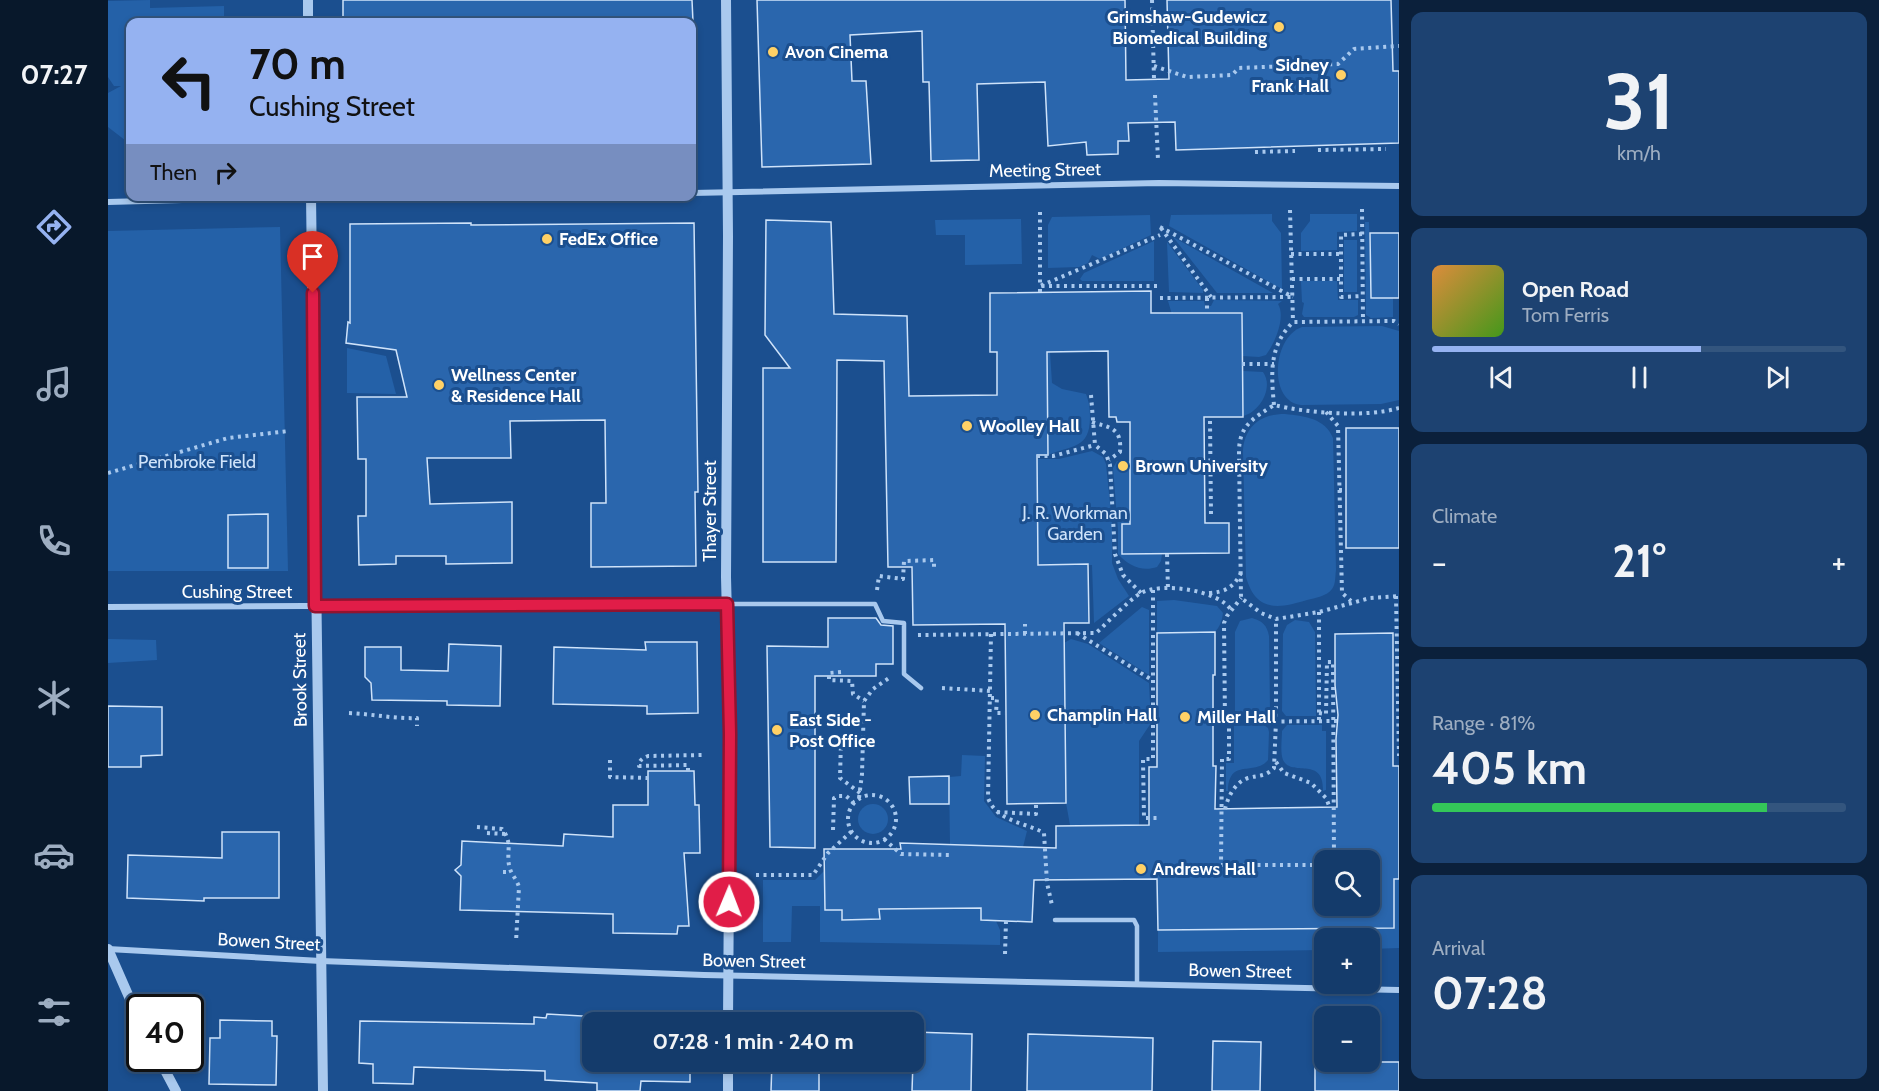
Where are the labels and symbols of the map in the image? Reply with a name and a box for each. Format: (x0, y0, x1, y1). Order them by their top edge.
place label: Grimshaw-Gudewicz Biomedical Building (1107, 6, 1268, 49)
marker: Grimshaw-Gudewicz Biomedical Building (1272, 20, 1286, 34)
place label: Avon Cinema (785, 41, 888, 63)
marker: Avon Cinema (766, 45, 780, 59)
place label: Sidney Frank Hall (1251, 54, 1329, 97)
marker: Sidney Frank Hall (1334, 68, 1348, 82)
street label: Meeting Street (989, 158, 1101, 182)
place label: FedEx Office (559, 228, 658, 250)
pin (287, 231, 338, 293)
marker: FedEx Office (540, 232, 554, 246)
place label: Wellness Center & Residence Hall (451, 364, 581, 407)
marker: Wellness Center & Residence Hall (432, 378, 446, 392)
place label: Woolley Hall (979, 415, 1080, 437)
marker: Woolley Hall (960, 419, 974, 433)
park label: Pembroke Field (138, 451, 256, 473)
place label: Brown University (1135, 455, 1268, 477)
marker: Brown University (1116, 459, 1130, 473)
street label: Thayer Street (699, 460, 721, 562)
park label: J. R. Workman Garden (1021, 502, 1128, 545)
street label: Cushing Street (182, 581, 292, 603)
street label: Brook Street (288, 633, 312, 727)
place label: Champlin Hall (1047, 704, 1157, 726)
place label: Miller Hall (1197, 706, 1276, 728)
marker: Champlin Hall (1028, 708, 1042, 722)
place label: East Side - Post Office (789, 709, 875, 752)
marker: Miller Hall (1178, 710, 1192, 724)
marker: East Side - Post Office (770, 723, 784, 737)
place label: Andrews Hall (1153, 858, 1256, 880)
marker: Andrews Hall (1134, 862, 1148, 876)
position arrow (697, 870, 761, 934)
street label: Bowen Street (217, 928, 321, 956)
street label: Bowen Street (702, 949, 806, 973)
street label: Bowen Street (1188, 959, 1292, 983)
speed limit sign: 40 (126, 994, 204, 1072)

